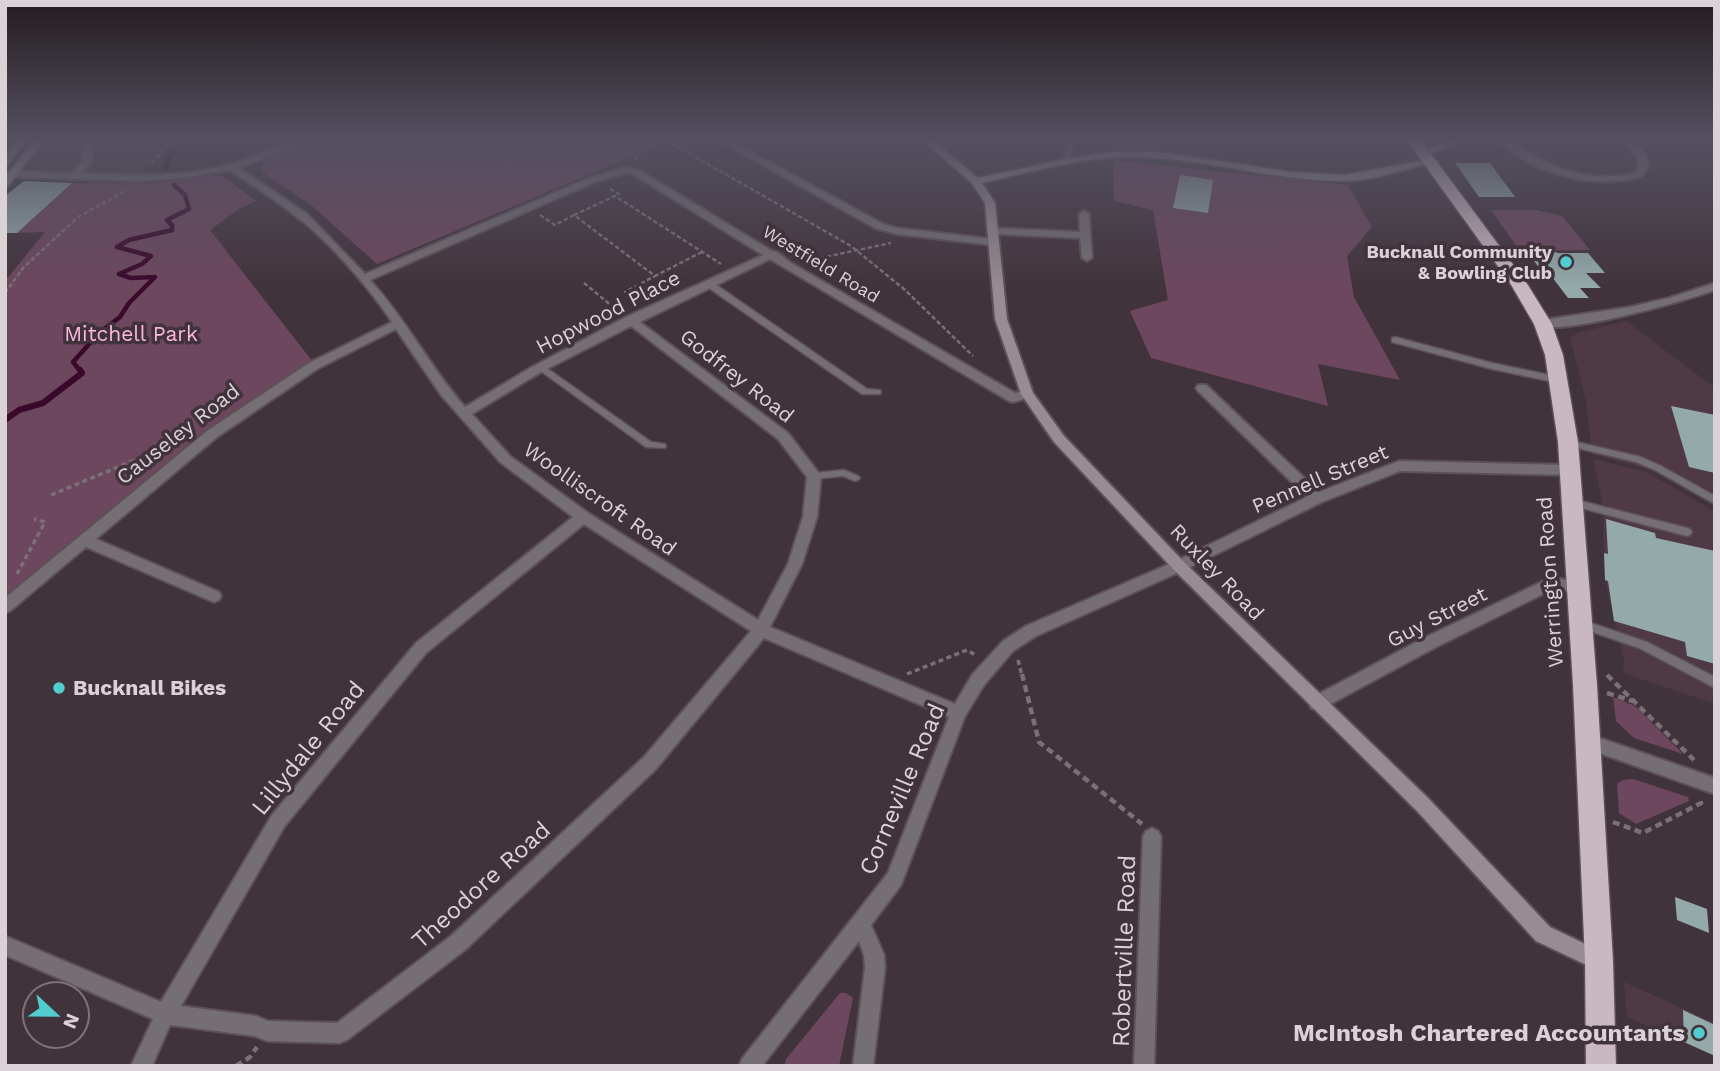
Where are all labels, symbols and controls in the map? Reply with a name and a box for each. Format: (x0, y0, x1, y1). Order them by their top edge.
street label: Westfield Road (759, 220, 884, 307)
place label: Bucknall Community & Bowling Club (1366, 241, 1553, 283)
marker: Bucknall Community & Bowling Club (1558, 254, 1574, 270)
street label: Hopwood Place (532, 264, 684, 359)
park label: Mitchell Park (64, 321, 198, 346)
street label: Godfrey Road (675, 323, 799, 428)
street label: Causeley Road (111, 378, 244, 489)
street label: Woolliscroft Road (519, 436, 682, 561)
street label: Pennell Street (1248, 439, 1392, 518)
street label: Werrington Road (1531, 496, 1568, 668)
street label: Ruxley Road (1165, 518, 1270, 625)
street label: Guy Street (1383, 581, 1491, 652)
place label: Bucknall Bikes (73, 675, 226, 700)
street label: Lillydale Road (246, 676, 370, 820)
marker: Bucknall Bikes (51, 680, 67, 696)
street label: Corneville Road (853, 699, 951, 879)
street label: Theodore Road (406, 816, 556, 954)
street label: Robertville Road (1107, 854, 1141, 1048)
north arrow (21, 980, 91, 1050)
text: N (58, 1010, 85, 1032)
place label: McIntosh Chartered Accountants (1293, 1019, 1685, 1047)
marker: McIntosh Chartered Accountants (1691, 1025, 1707, 1041)

